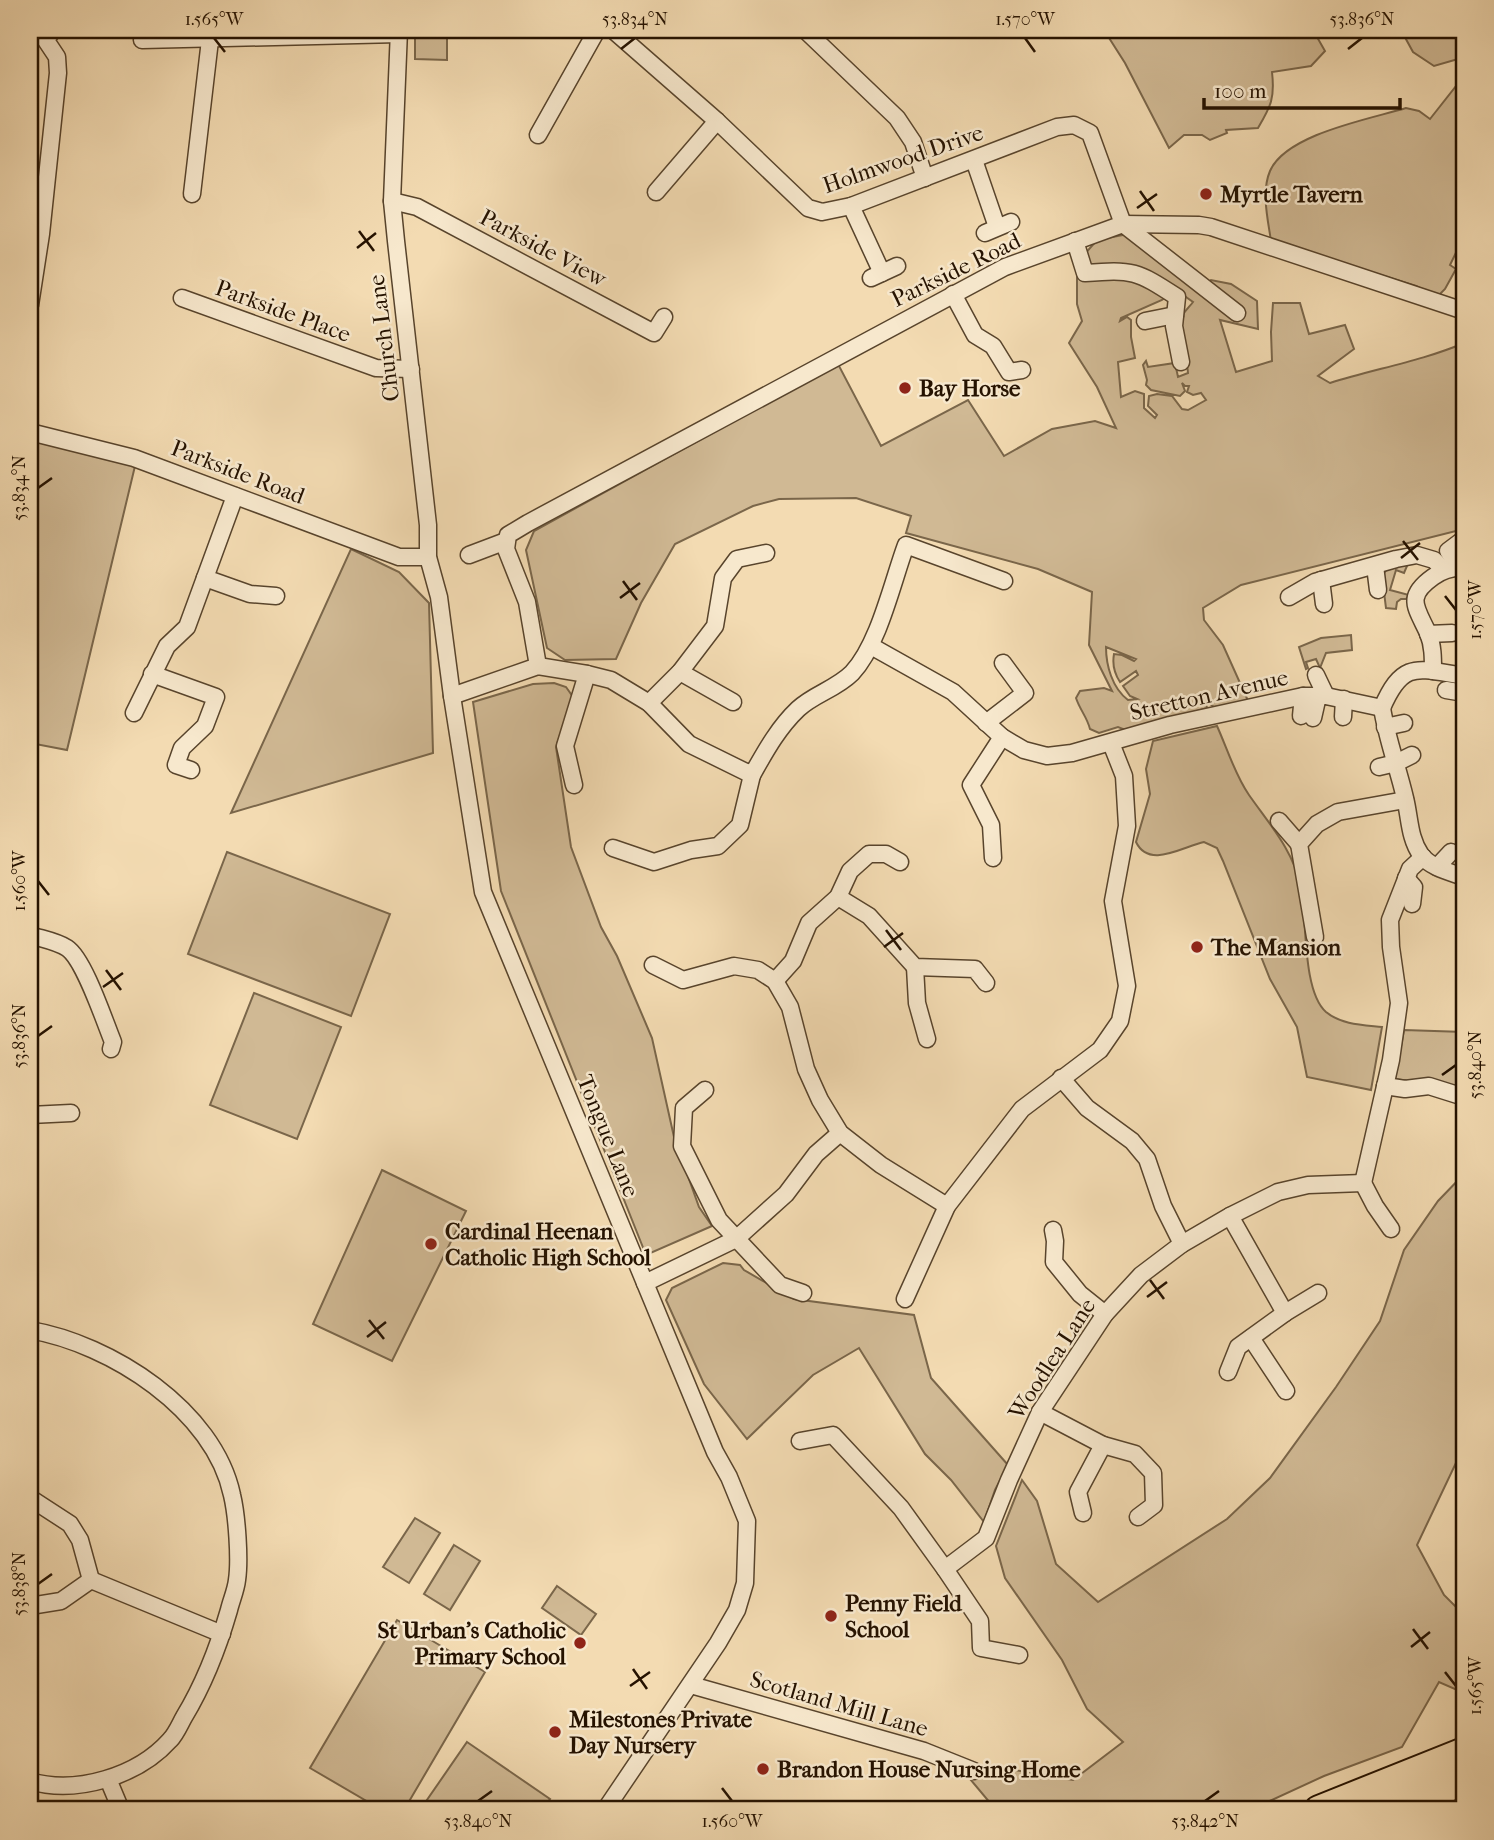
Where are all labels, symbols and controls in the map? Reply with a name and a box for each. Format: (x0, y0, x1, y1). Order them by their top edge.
text: 1.565°W (185, 9, 245, 30)
text: 53.834°N (602, 9, 668, 30)
text: 1.570°W (995, 9, 1056, 30)
text: 53.836°N (1329, 9, 1395, 30)
scale bar (1204, 66, 1400, 110)
text: 100 m (1214, 79, 1267, 103)
street label: Holmwood Drive (819, 119, 987, 199)
place label: Myrtle Tavern (1220, 181, 1363, 208)
marker: Myrtle Tavern (1198, 186, 1214, 202)
street label: Parkside View (475, 203, 612, 293)
street label: Parkside Road (887, 227, 1026, 313)
street label: Church Lane (363, 273, 405, 403)
street label: Parkside Place (212, 274, 354, 348)
place label: Bay Horse (919, 375, 1021, 402)
marker: Bay Horse (897, 380, 913, 396)
street label: Parkside Road (167, 434, 309, 510)
text: 53.834°N (9, 455, 30, 521)
text: 1.570°W (1465, 579, 1486, 640)
street label: Stretton Avenue (1127, 664, 1291, 726)
text: 1.560°W (9, 849, 30, 911)
place label: The Mansion (1210, 934, 1342, 961)
marker: The Mansion (1189, 939, 1205, 955)
text: 53.836°N (9, 1003, 30, 1069)
text: 53.840°N (1465, 1030, 1486, 1099)
street label: Tongue Lane (571, 1071, 645, 1201)
place label: Cardinal Heenan Catholic High School (445, 1218, 652, 1271)
marker: Cardinal Heenan Catholic High School (423, 1236, 439, 1252)
street label: Woodlea Lane (1002, 1293, 1101, 1426)
text: 53.838°N (9, 1551, 30, 1616)
place label: Penny Field School (845, 1590, 963, 1643)
marker: Penny Field School (823, 1608, 839, 1624)
place label: St Urban's Catholic Primary School (377, 1617, 567, 1670)
marker: St Urban's Catholic Primary School (572, 1635, 588, 1651)
text: 1.565°W (1465, 1655, 1486, 1715)
street label: Scotland Mill Lane (747, 1666, 931, 1742)
place label: Milestones Private Day Nursery (569, 1706, 753, 1759)
marker: Milestones Private Day Nursery (547, 1724, 563, 1740)
place label: Brandon House Nursing Home (777, 1756, 1081, 1783)
marker: Brandon House Nursing Home (755, 1761, 771, 1777)
text: 53.840°N (444, 1811, 513, 1832)
text: 1.560°W (702, 1811, 764, 1832)
text: 53.842°N (1171, 1811, 1239, 1832)

